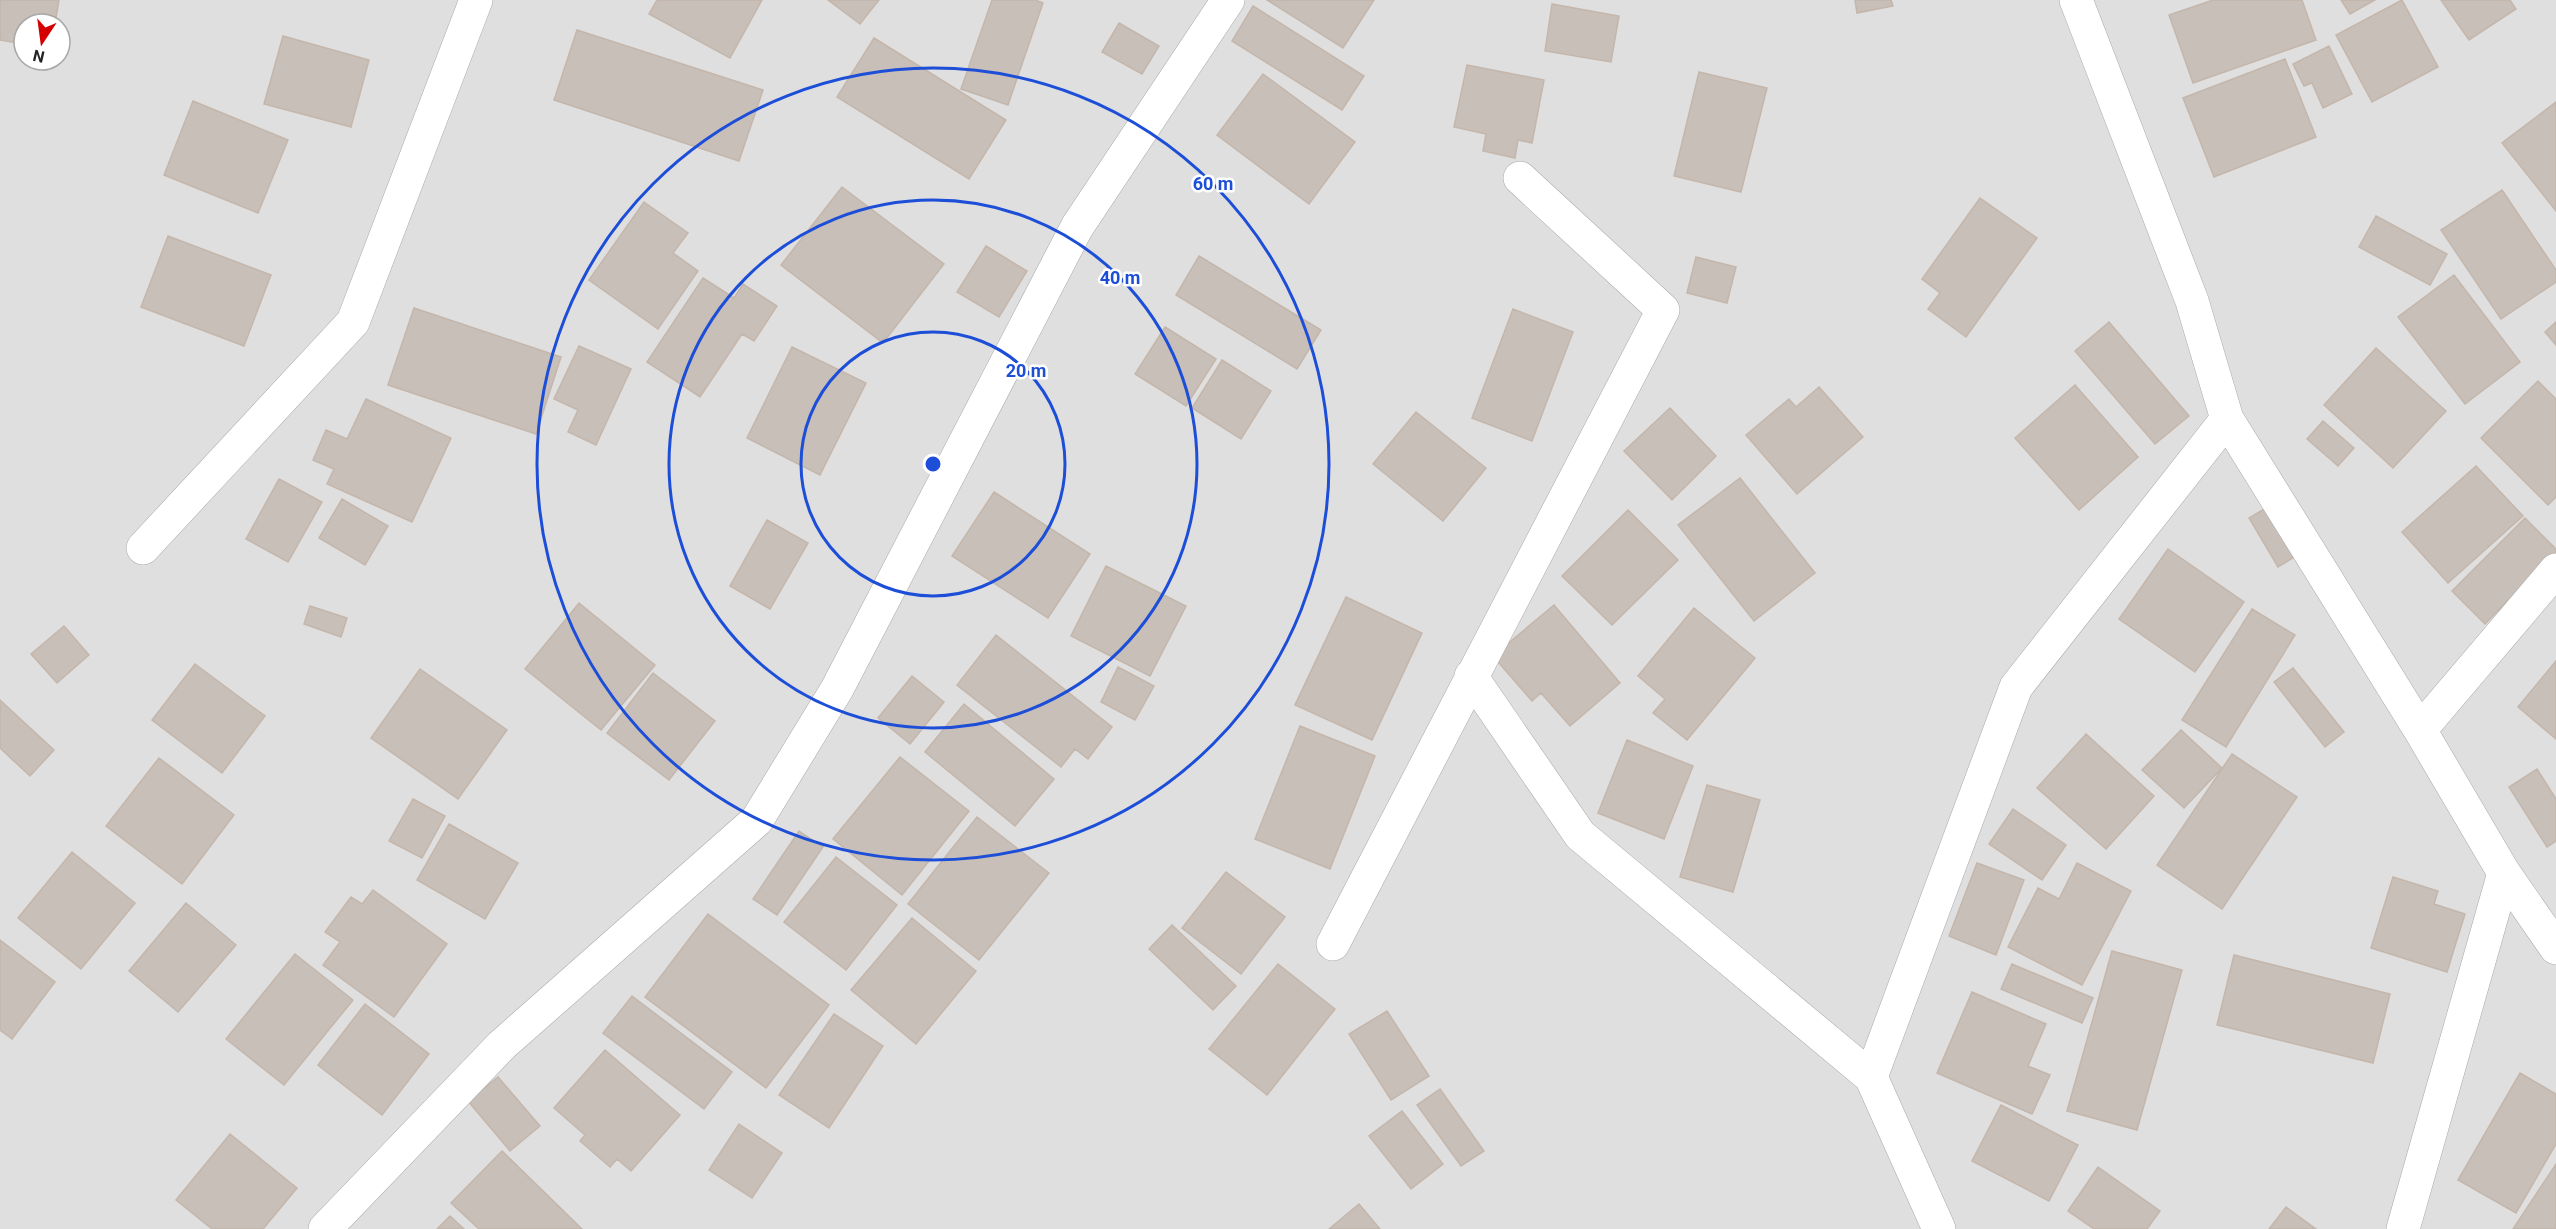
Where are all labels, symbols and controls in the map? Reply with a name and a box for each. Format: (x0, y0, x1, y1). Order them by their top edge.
north arrow (12, 12, 72, 72)
text: N (31, 46, 46, 67)
text: 60 m (1193, 173, 1233, 194)
text: 40 m (1100, 267, 1140, 288)
text: 20 m (1006, 360, 1046, 381)
centre of rings (923, 454, 943, 474)

